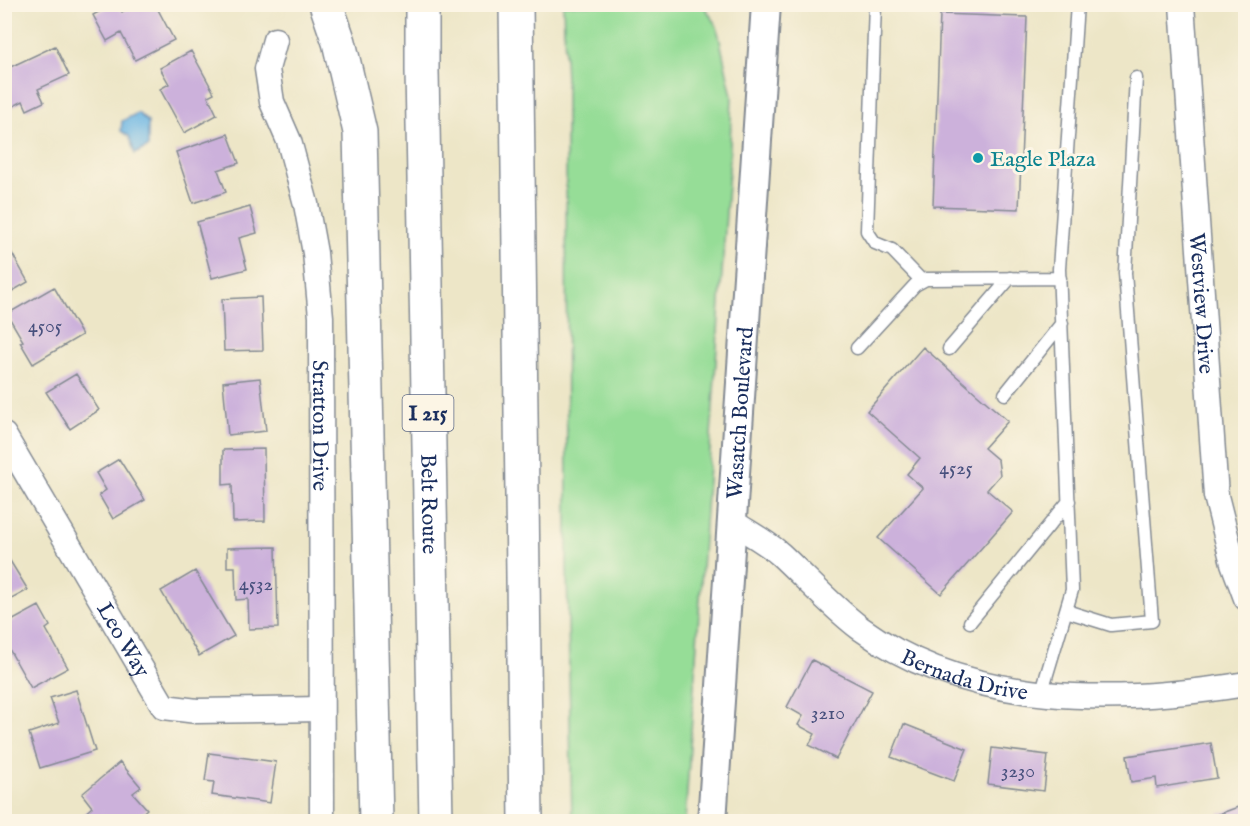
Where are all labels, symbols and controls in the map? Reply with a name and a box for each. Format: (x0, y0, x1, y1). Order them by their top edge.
place label: Eagle Plaza (990, 146, 1096, 174)
marker: Eagle Plaza (971, 151, 985, 165)
street label: Westview Drive (1182, 232, 1220, 375)
house number: 4505 (28, 314, 62, 339)
street label: Wasatch Boulevard (721, 326, 761, 500)
street label: Stratton Drive (305, 360, 333, 491)
road number: I 215 (402, 395, 454, 431)
street label: Belt Route (413, 453, 443, 555)
house number: 4525 (939, 456, 973, 481)
house number: 4532 (239, 572, 273, 597)
street label: Leo Way (89, 598, 155, 683)
street label: Bernada Drive (896, 643, 1030, 708)
house number: 3210 (811, 701, 845, 726)
house number: 3230 (1001, 759, 1035, 784)

